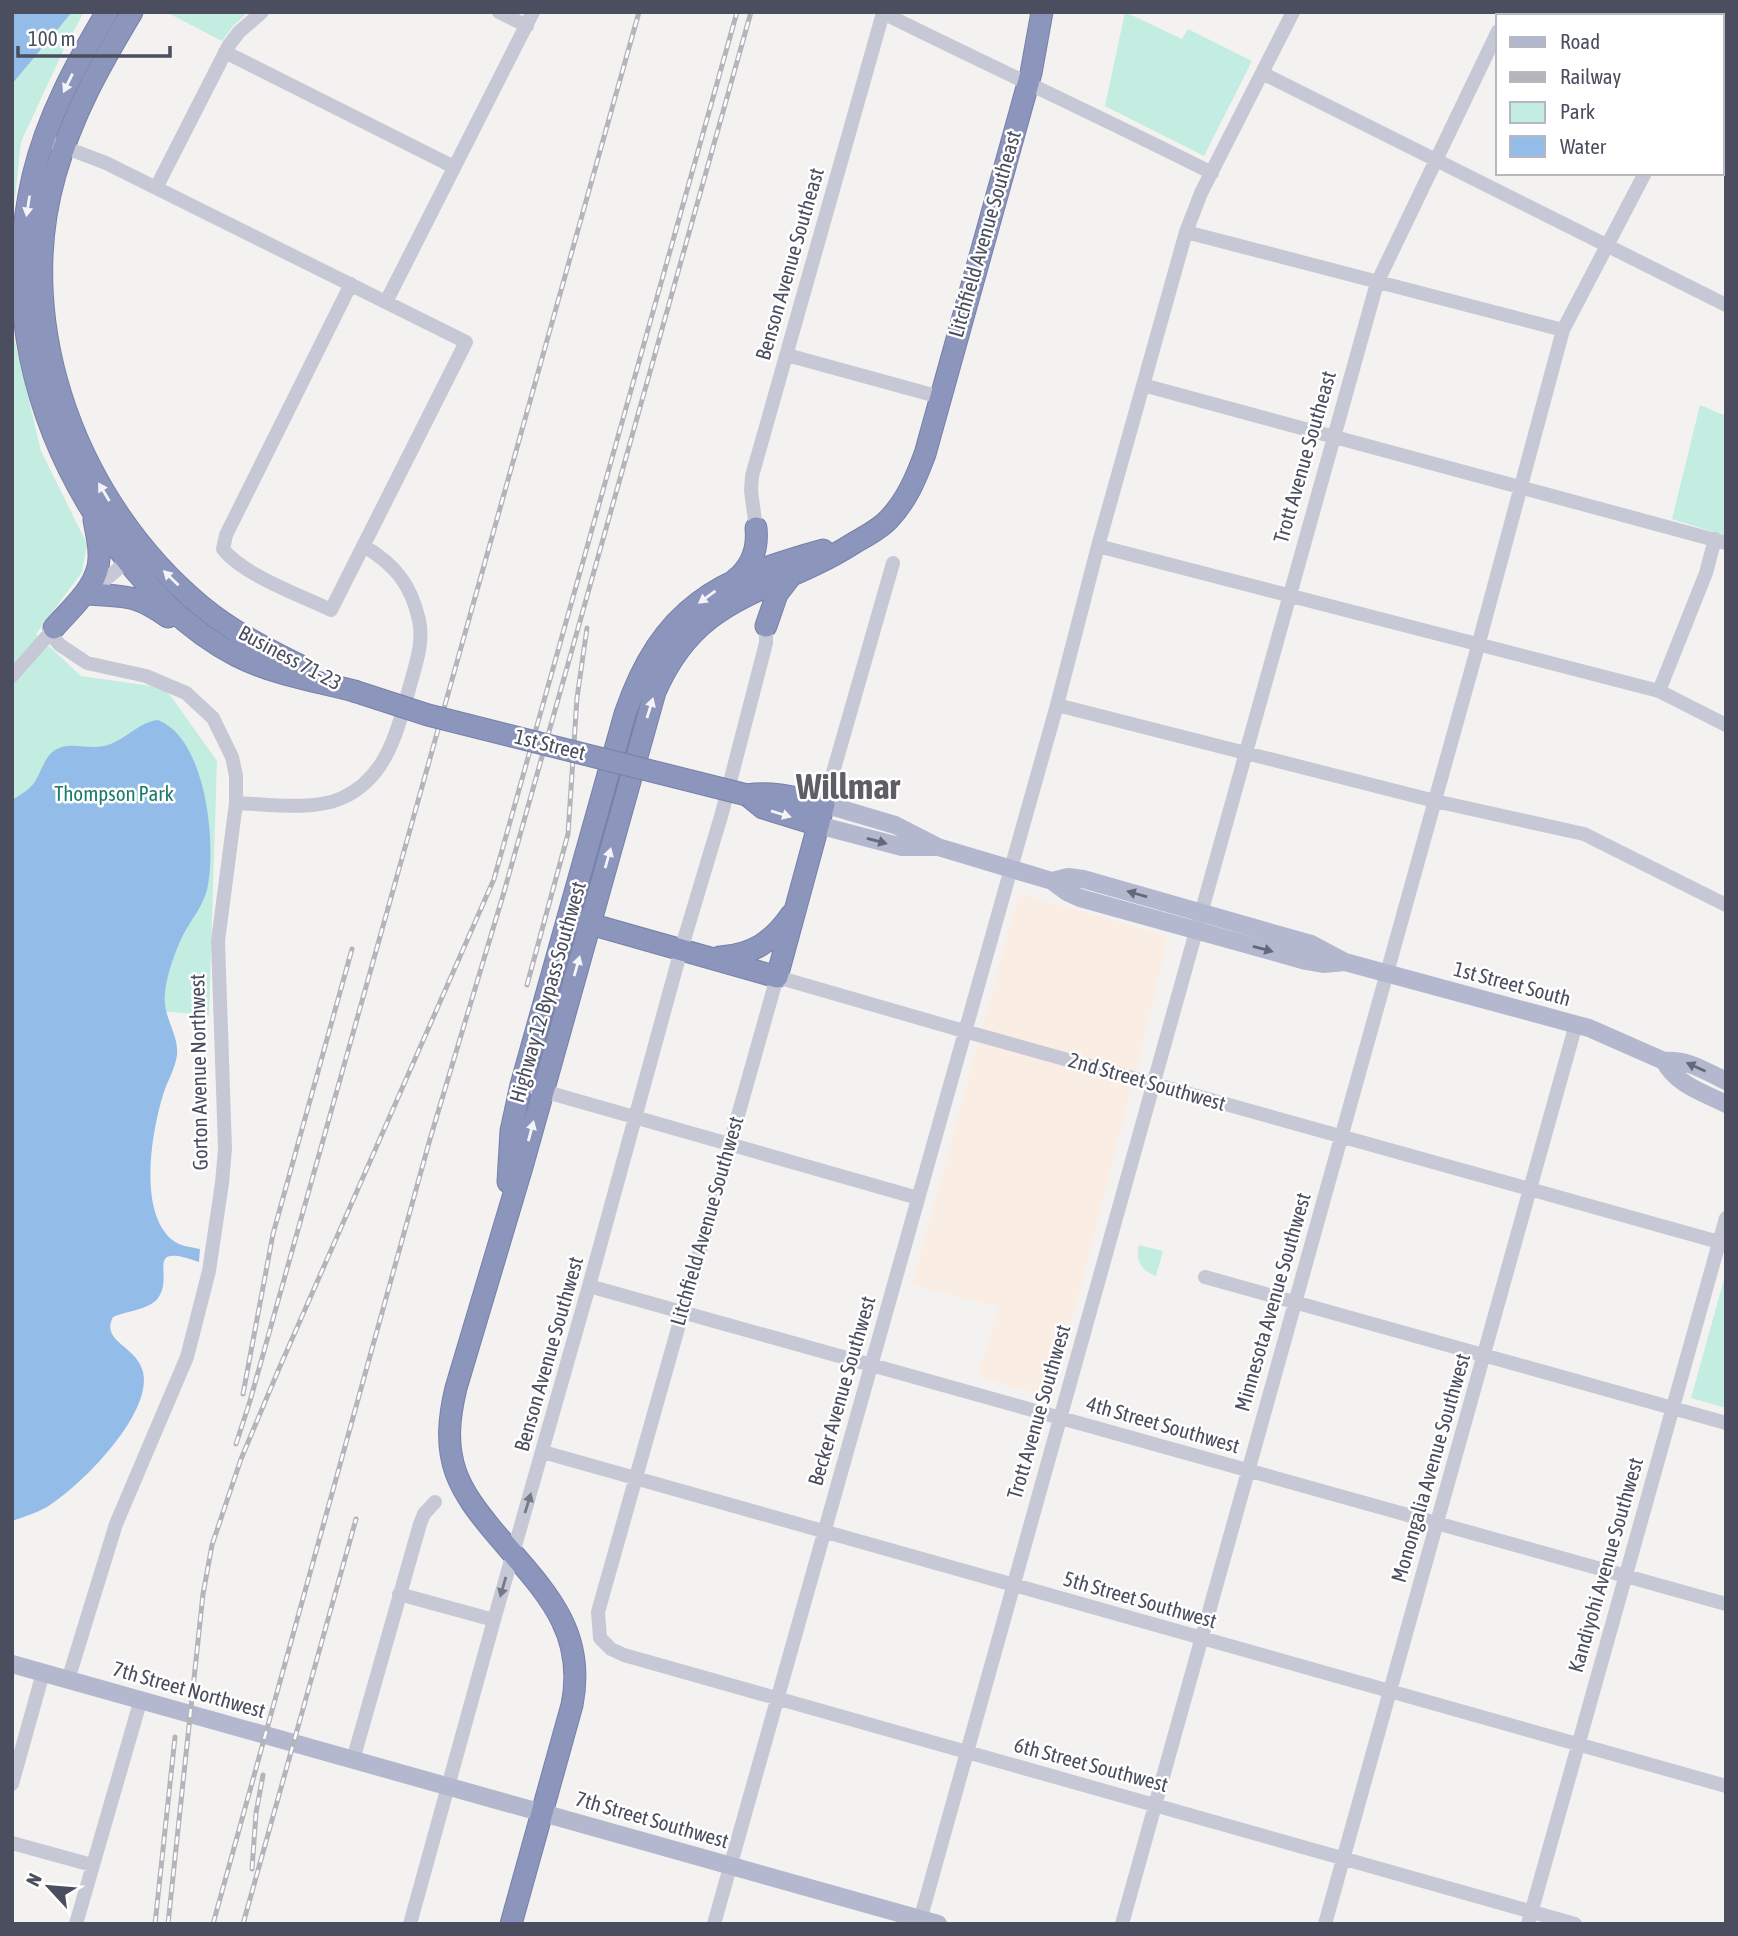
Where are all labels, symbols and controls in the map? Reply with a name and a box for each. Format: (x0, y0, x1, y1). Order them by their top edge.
scale bar (18, 14, 170, 58)
legend (1496, 14, 1724, 175)
text: 100 m (28, 26, 76, 50)
text: Road (1560, 29, 1600, 53)
text: Railway (1560, 64, 1622, 88)
one-way arrow (62, 73, 73, 93)
text: Park (1560, 99, 1595, 123)
street label: Litchfield Avenue Southeast (943, 128, 1025, 340)
text: Water (1560, 134, 1607, 158)
street label: Benson Avenue Southeast (750, 165, 828, 363)
one-way arrow (22, 195, 33, 217)
street label: Trott Avenue Southeast (1268, 368, 1340, 546)
one-way arrow (98, 482, 110, 501)
one-way arrow (163, 570, 179, 586)
one-way arrow (698, 590, 716, 604)
street label: Business 71-23 (235, 620, 346, 694)
one-way arrow (645, 698, 655, 719)
street label: 1st Street (512, 724, 588, 764)
district label: Willmar (795, 766, 901, 806)
park label: Thompson Park (54, 781, 174, 805)
one-way arrow (770, 809, 791, 819)
one-way arrow (867, 836, 889, 847)
one-way arrow (603, 847, 613, 868)
street label: Highway 12 Bypass Southwest (504, 878, 590, 1105)
one-way arrow (1126, 888, 1147, 898)
one-way arrow (1253, 945, 1274, 955)
one-way arrow (572, 955, 583, 977)
street label: 1st Street South (1451, 956, 1573, 1010)
street label: Gorton Avenue Northwest (184, 974, 212, 1170)
street label: 2nd Street Southwest (1066, 1047, 1229, 1115)
one-way arrow (1686, 1061, 1706, 1073)
street label: Litchfield Avenue Southwest (665, 1113, 747, 1328)
one-way arrow (526, 1120, 537, 1142)
street label: Minnesota Avenue Southwest (1229, 1190, 1315, 1414)
street label: Benson Avenue Southwest (509, 1254, 587, 1454)
street label: Becker Avenue Southwest (802, 1293, 880, 1488)
street label: Trott Avenue Southwest (1002, 1322, 1074, 1502)
street label: Monongalia Avenue Southwest (1386, 1351, 1474, 1585)
street label: 4th Street Southwest (1084, 1391, 1243, 1457)
street label: Kandiyohi Avenue Southwest (1563, 1455, 1647, 1675)
one-way arrow (523, 1492, 533, 1513)
street label: 5th Street Southwest (1061, 1566, 1220, 1632)
one-way arrow (497, 1576, 507, 1597)
street label: 7th Street Northwest (110, 1656, 268, 1722)
street label: 6th Street Southwest (1012, 1732, 1171, 1796)
street label: 7th Street Southwest (573, 1786, 732, 1852)
north arrow (14, 1852, 84, 1922)
text: N (21, 1870, 46, 1889)

